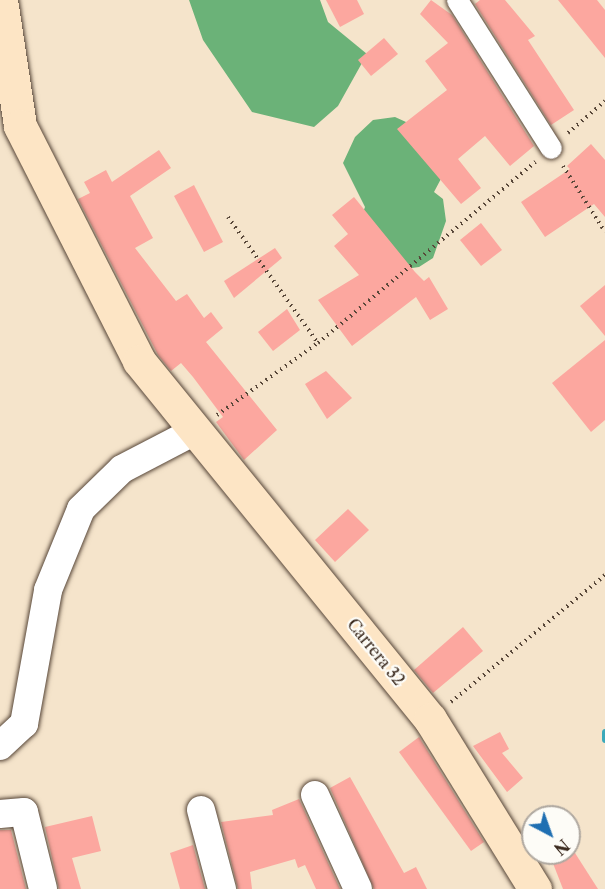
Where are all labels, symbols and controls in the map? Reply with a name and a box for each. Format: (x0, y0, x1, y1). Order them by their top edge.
street label: Carrera 32 (343, 615, 409, 689)
north arrow (521, 805, 581, 865)
text: N (550, 835, 573, 859)

